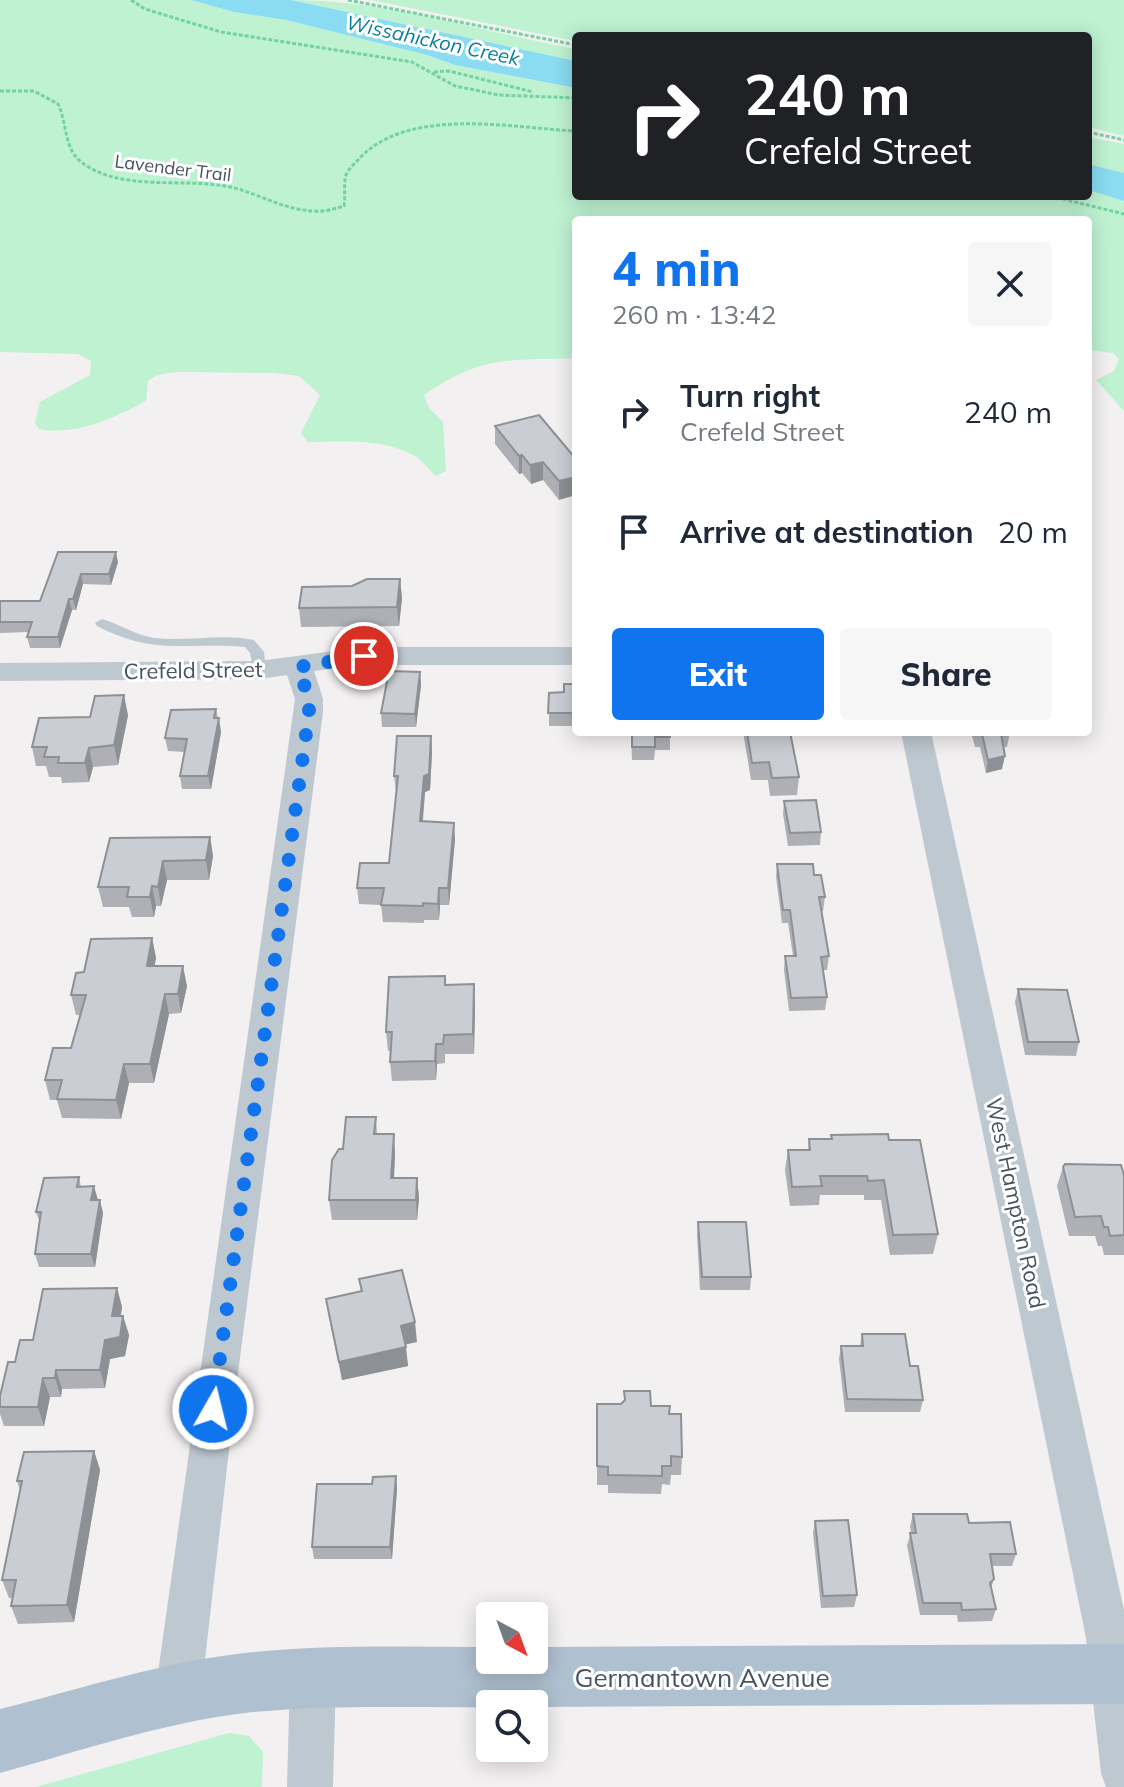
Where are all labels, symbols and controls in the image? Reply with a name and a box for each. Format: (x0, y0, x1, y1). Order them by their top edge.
water label: Wissahickon Creek (344, 9, 523, 71)
text: 240 m (744, 59, 911, 129)
icon: right (612, 64, 716, 168)
text: Crefeld Street (744, 128, 971, 173)
street label: Lavender Trail (113, 149, 233, 187)
text: 4 min (612, 238, 741, 298)
button: close (968, 242, 1052, 326)
text: 260 m · 13:42 (612, 298, 776, 331)
text: Turn right (680, 377, 820, 415)
icon: right (612, 390, 656, 434)
text: 240 m (964, 393, 1052, 431)
text: Crefeld Street (680, 415, 844, 448)
icon: arrive (612, 510, 656, 554)
text: Arrive at destination (680, 513, 974, 551)
text: 20 m (998, 513, 1068, 551)
pin (330, 622, 398, 690)
button: Exit (612, 628, 824, 720)
button: Share (840, 628, 1052, 720)
icon: arrive (342, 634, 386, 678)
street label: Crefeld Street (123, 655, 263, 685)
street label: West Hampton Road (980, 1095, 1052, 1311)
position arrow (171, 1367, 255, 1451)
north arrow (476, 1602, 548, 1674)
map controls (476, 1602, 548, 1762)
street label: Germantown Avenue (574, 1661, 830, 1694)
button: search (476, 1690, 548, 1762)

